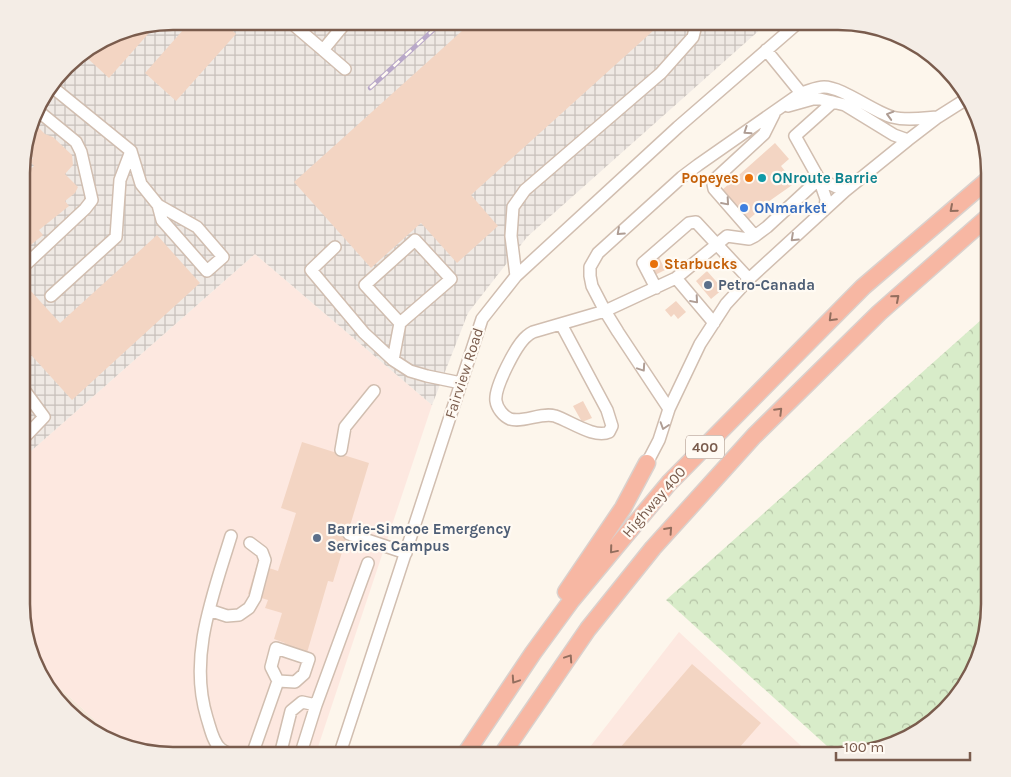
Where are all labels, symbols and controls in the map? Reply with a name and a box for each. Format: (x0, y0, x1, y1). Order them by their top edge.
one-way arrow (887, 111, 895, 121)
one-way arrow (743, 125, 753, 134)
place label: Popeyes (681, 169, 739, 187)
place label: ONroute Barrie (772, 169, 878, 187)
marker: Popeyes (743, 172, 755, 184)
marker: ONroute Barrie (756, 172, 768, 184)
one-way arrow (720, 197, 729, 206)
place label: ONmarket (754, 199, 827, 217)
marker: ONmarket (738, 202, 750, 214)
one-way arrow (949, 204, 958, 213)
one-way arrow (617, 226, 626, 235)
one-way arrow (790, 232, 799, 241)
place label: Starbucks (664, 255, 738, 273)
marker: Starbucks (648, 258, 660, 270)
place label: Petro-Canada (718, 276, 815, 294)
marker: Petro-Canada (702, 279, 714, 291)
one-way arrow (690, 295, 699, 304)
one-way arrow (890, 295, 899, 304)
one-way arrow (829, 312, 838, 321)
street label: Fairview Road (441, 325, 487, 421)
one-way arrow (636, 363, 645, 372)
one-way arrow (773, 408, 782, 417)
one-way arrow (659, 422, 669, 430)
road number: 400 (686, 436, 724, 458)
street label: Highway 400 (618, 463, 690, 541)
place label: Barrie-Simcoe Emergency Services Campus (327, 520, 511, 555)
one-way arrow (663, 527, 672, 536)
marker: Barrie-Simcoe Emergency Services Campus (311, 532, 323, 544)
one-way arrow (609, 545, 618, 554)
one-way arrow (563, 654, 572, 663)
one-way arrow (512, 674, 521, 684)
scale bar (836, 730, 970, 762)
text: 100 m (844, 738, 884, 756)

